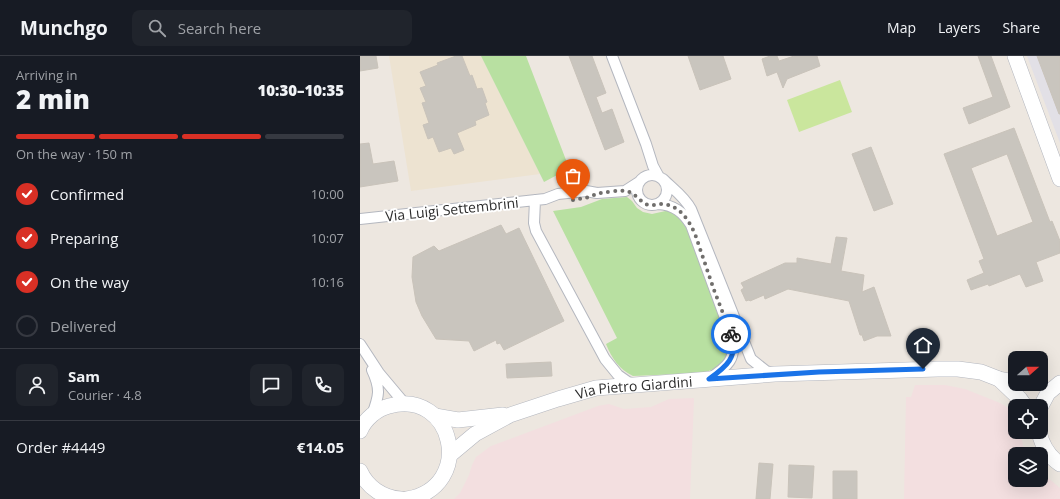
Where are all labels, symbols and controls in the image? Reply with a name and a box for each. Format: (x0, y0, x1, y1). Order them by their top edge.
search box (132, 10, 412, 46)
text: Munchgo (20, 15, 108, 41)
icon: search (146, 17, 168, 39)
text: Search here (178, 18, 261, 38)
text: Map (887, 18, 916, 37)
text: Layers (938, 18, 980, 37)
text: Share (1002, 18, 1040, 37)
text: Arriving in (16, 66, 78, 84)
text: 10:30–10:35 (258, 80, 344, 100)
text: 2 min (16, 81, 90, 117)
text: On the way · 150 m (16, 145, 132, 163)
pin (556, 159, 590, 200)
icon: bag (562, 165, 584, 187)
icon: check (16, 183, 38, 205)
text: Confirmed (50, 184, 124, 204)
text: 10:00 (311, 185, 344, 203)
street label: Via Luigi Settembrini (384, 193, 520, 225)
icon: check (16, 227, 38, 249)
text: Preparing (50, 228, 118, 248)
text: 10:07 (311, 229, 344, 247)
icon: check (16, 271, 38, 293)
text: On the way (50, 272, 129, 292)
text: 10:16 (311, 273, 344, 291)
courier (711, 314, 751, 354)
text: Delivered (50, 316, 117, 336)
icon: bike (720, 323, 742, 345)
pin (906, 328, 940, 369)
icon: home (912, 334, 934, 356)
north arrow (1008, 351, 1048, 391)
map controls (1008, 351, 1048, 487)
button: person (16, 364, 58, 406)
button: chat (250, 364, 292, 406)
button: phone (302, 364, 344, 406)
text: Sam (68, 366, 100, 386)
street label: Via Pietro Giardini (573, 371, 693, 403)
text: Courier · 4.8 (68, 386, 142, 404)
button: locate (1008, 399, 1048, 439)
text: Order #4449 (16, 437, 105, 457)
text: €14.05 (297, 437, 344, 457)
button: layers (1008, 447, 1048, 487)

